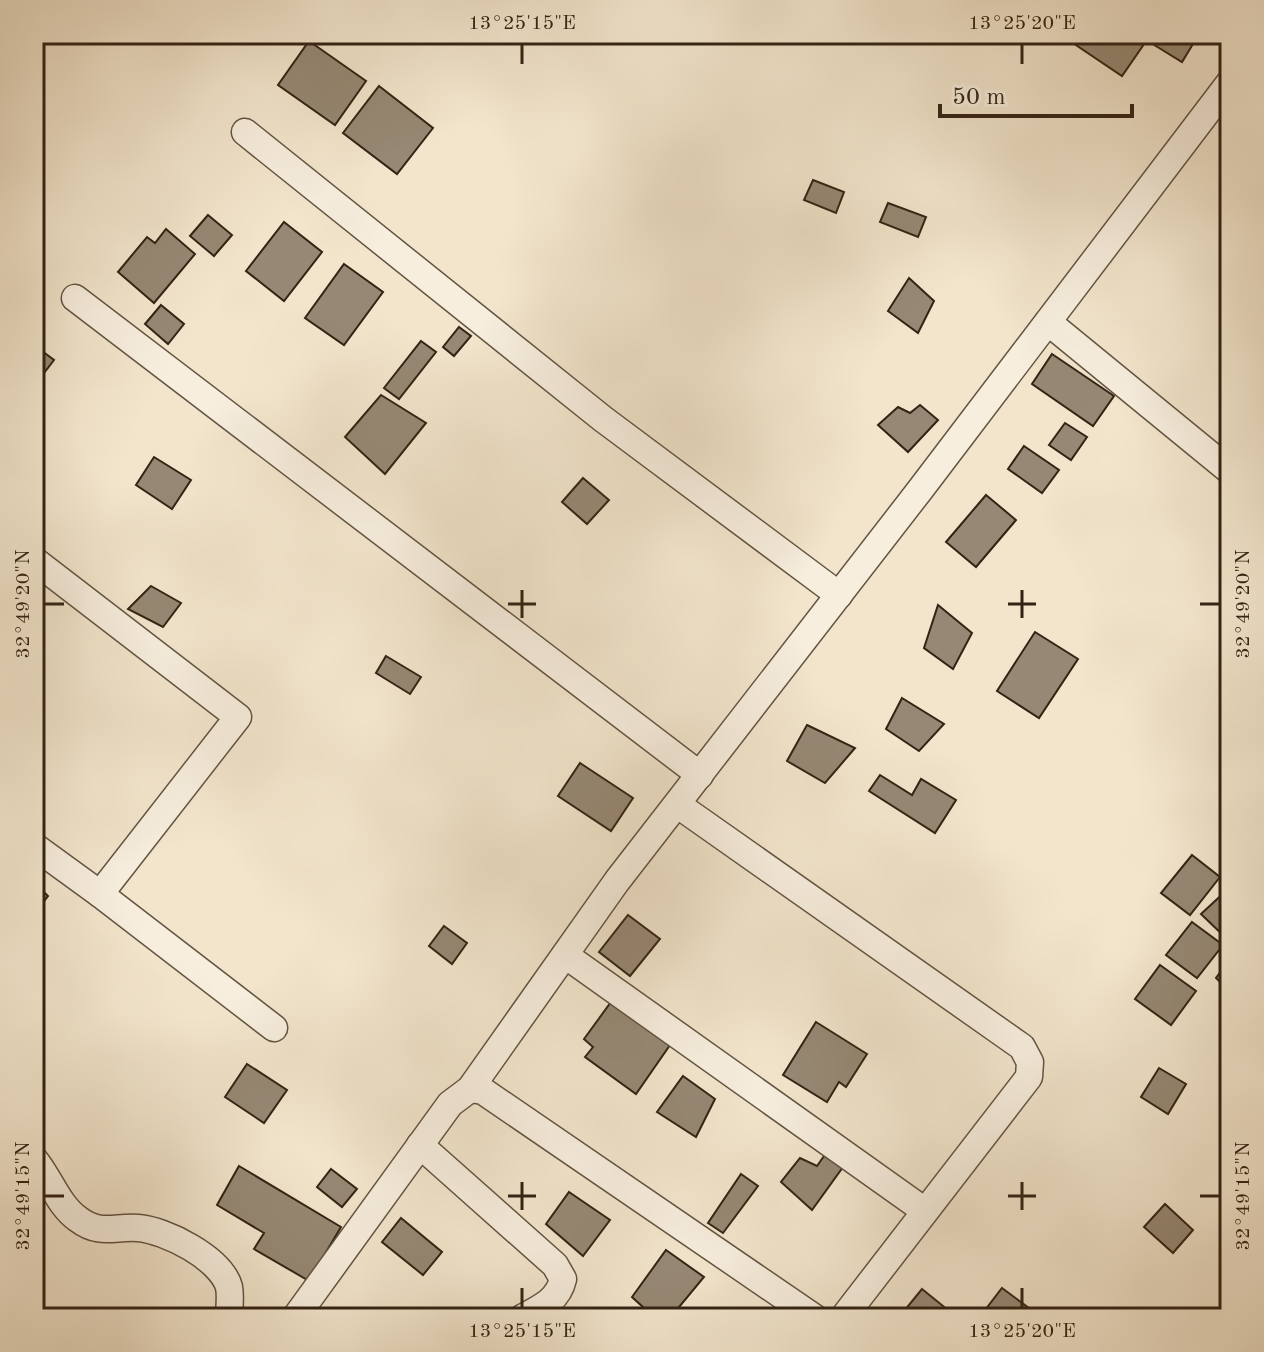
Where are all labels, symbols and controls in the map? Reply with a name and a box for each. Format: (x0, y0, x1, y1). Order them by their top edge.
text: 13°25'15"E (468, 14, 576, 34)
text: 13°25'20"E (968, 14, 1076, 34)
scale bar (940, 68, 1132, 118)
text: 50 m (952, 86, 1006, 110)
text: 32°49'20"N (14, 549, 34, 659)
text: 32°49'20"N (1234, 549, 1254, 659)
text: 32°49'15"N (14, 1141, 34, 1251)
text: 32°49'15"N (1234, 1141, 1254, 1251)
text: 13°25'15"E (468, 1322, 576, 1342)
text: 13°25'20"E (968, 1322, 1076, 1342)

